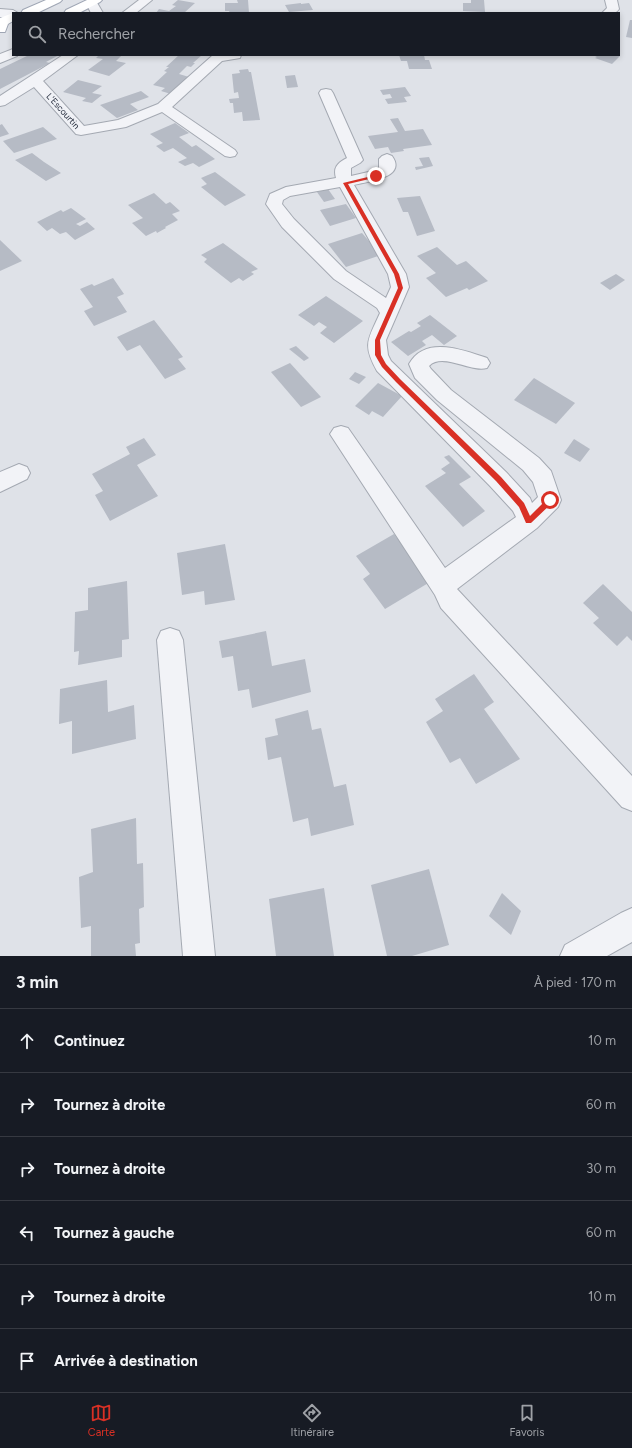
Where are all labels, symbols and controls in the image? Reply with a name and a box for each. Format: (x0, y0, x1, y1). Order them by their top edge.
search box (12, 12, 620, 56)
icon: search (26, 23, 48, 45)
text: Rechercher (58, 25, 135, 43)
street label: L'Escourtin (44, 90, 82, 131)
route end (367, 167, 385, 185)
route start (541, 491, 559, 509)
text: 3 min (16, 972, 58, 992)
text: À pied · 170 m (534, 975, 616, 990)
icon: ahead (16, 1030, 38, 1052)
text: Continuez (54, 1032, 125, 1050)
text: 10 m (588, 1033, 616, 1048)
icon: right (16, 1094, 38, 1116)
text: Tournez à droite (54, 1096, 165, 1114)
text: 60 m (586, 1097, 616, 1112)
icon: right (16, 1158, 38, 1180)
text: Tournez à droite (54, 1160, 165, 1178)
text: 30 m (586, 1161, 616, 1176)
icon: left (16, 1222, 38, 1244)
text: Tournez à gauche (54, 1224, 174, 1242)
text: 60 m (586, 1225, 616, 1240)
icon: right (16, 1286, 38, 1308)
text: Tournez à droite (54, 1288, 165, 1306)
text: 10 m (588, 1289, 616, 1304)
icon: arrive (16, 1350, 38, 1372)
text: Arrivée à destination (54, 1352, 198, 1370)
tab: Carte (88, 1402, 115, 1439)
tab: Itinéraire (291, 1402, 334, 1439)
tab: Favoris (509, 1402, 544, 1439)

